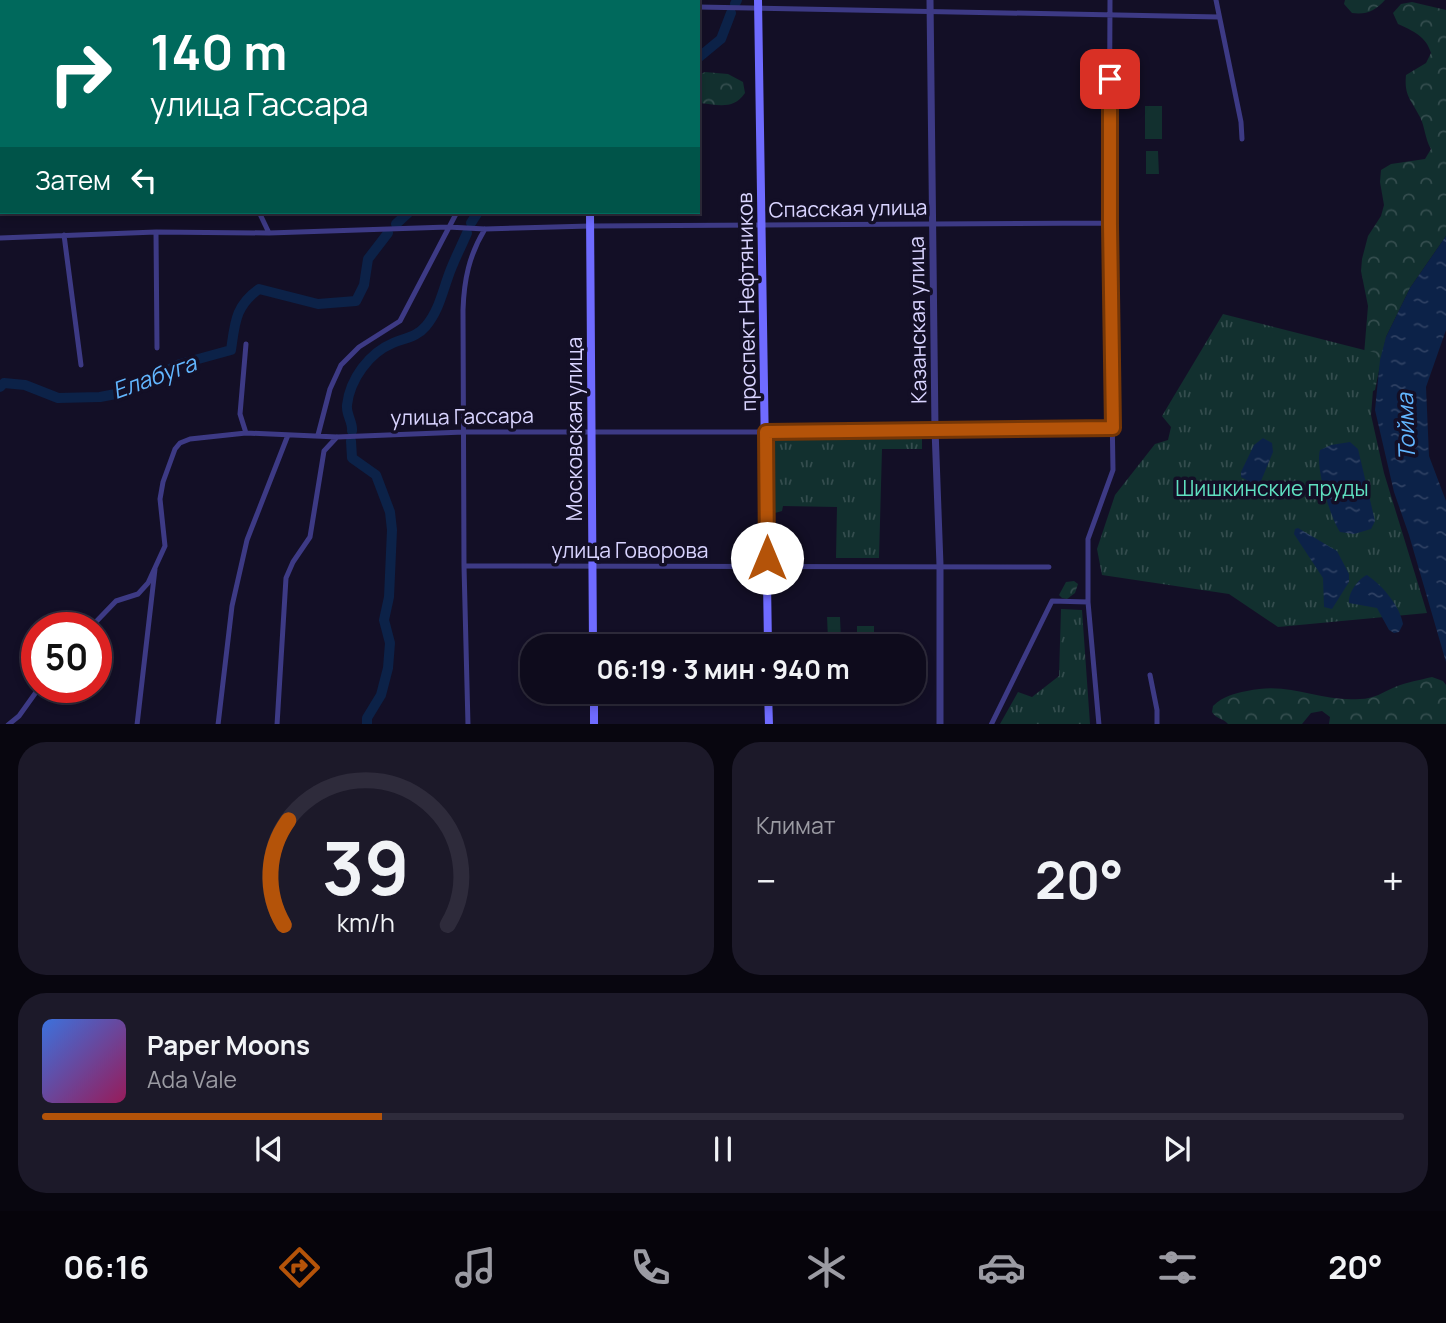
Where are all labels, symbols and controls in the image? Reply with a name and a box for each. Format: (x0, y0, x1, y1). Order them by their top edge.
text: 140 m (150, 18, 287, 85)
icon: right (35, 28, 126, 119)
pin (1080, 49, 1140, 109)
icon: arrive (1091, 60, 1129, 98)
text: улица Гассара (150, 82, 369, 126)
icon: left (125, 161, 163, 199)
text: Затем (35, 162, 111, 198)
street label: проспект Нефтяников (730, 192, 762, 412)
street label: Спасская улица (768, 193, 928, 223)
street label: Казанская улица (902, 236, 932, 404)
street label: Московская улица (560, 337, 588, 521)
water label: Елабуга (108, 346, 202, 406)
water label: Тойма (1388, 392, 1422, 461)
street label: улица Гассара (390, 401, 534, 431)
park label: Шишкинские пруды (1175, 474, 1369, 502)
position arrow (730, 521, 804, 595)
street label: улица Говорова (552, 536, 708, 564)
speed limit sign: 50 (21, 612, 112, 703)
text: 06:19 · 3 мин · 940 m (596, 651, 850, 687)
text: Климат (756, 809, 835, 841)
text: 39 (322, 817, 410, 917)
text: 20° (1035, 844, 1124, 915)
text: − (756, 854, 777, 906)
text: + (1382, 854, 1404, 906)
text: km/h (337, 904, 395, 939)
text: Paper Moons (147, 1027, 310, 1063)
text: Ada Vale (147, 1063, 237, 1095)
icon: previous (250, 1130, 288, 1168)
icon: pause (704, 1130, 742, 1168)
icon: next (1158, 1130, 1196, 1168)
icon: directions (275, 1243, 324, 1292)
icon: music (451, 1243, 500, 1292)
icon: phone (626, 1243, 675, 1292)
icon: climate (802, 1243, 851, 1292)
icon: car (977, 1243, 1026, 1292)
icon: filters (1153, 1243, 1202, 1292)
text: 06:16 (63, 1245, 149, 1289)
text: 20° (1328, 1245, 1383, 1289)

